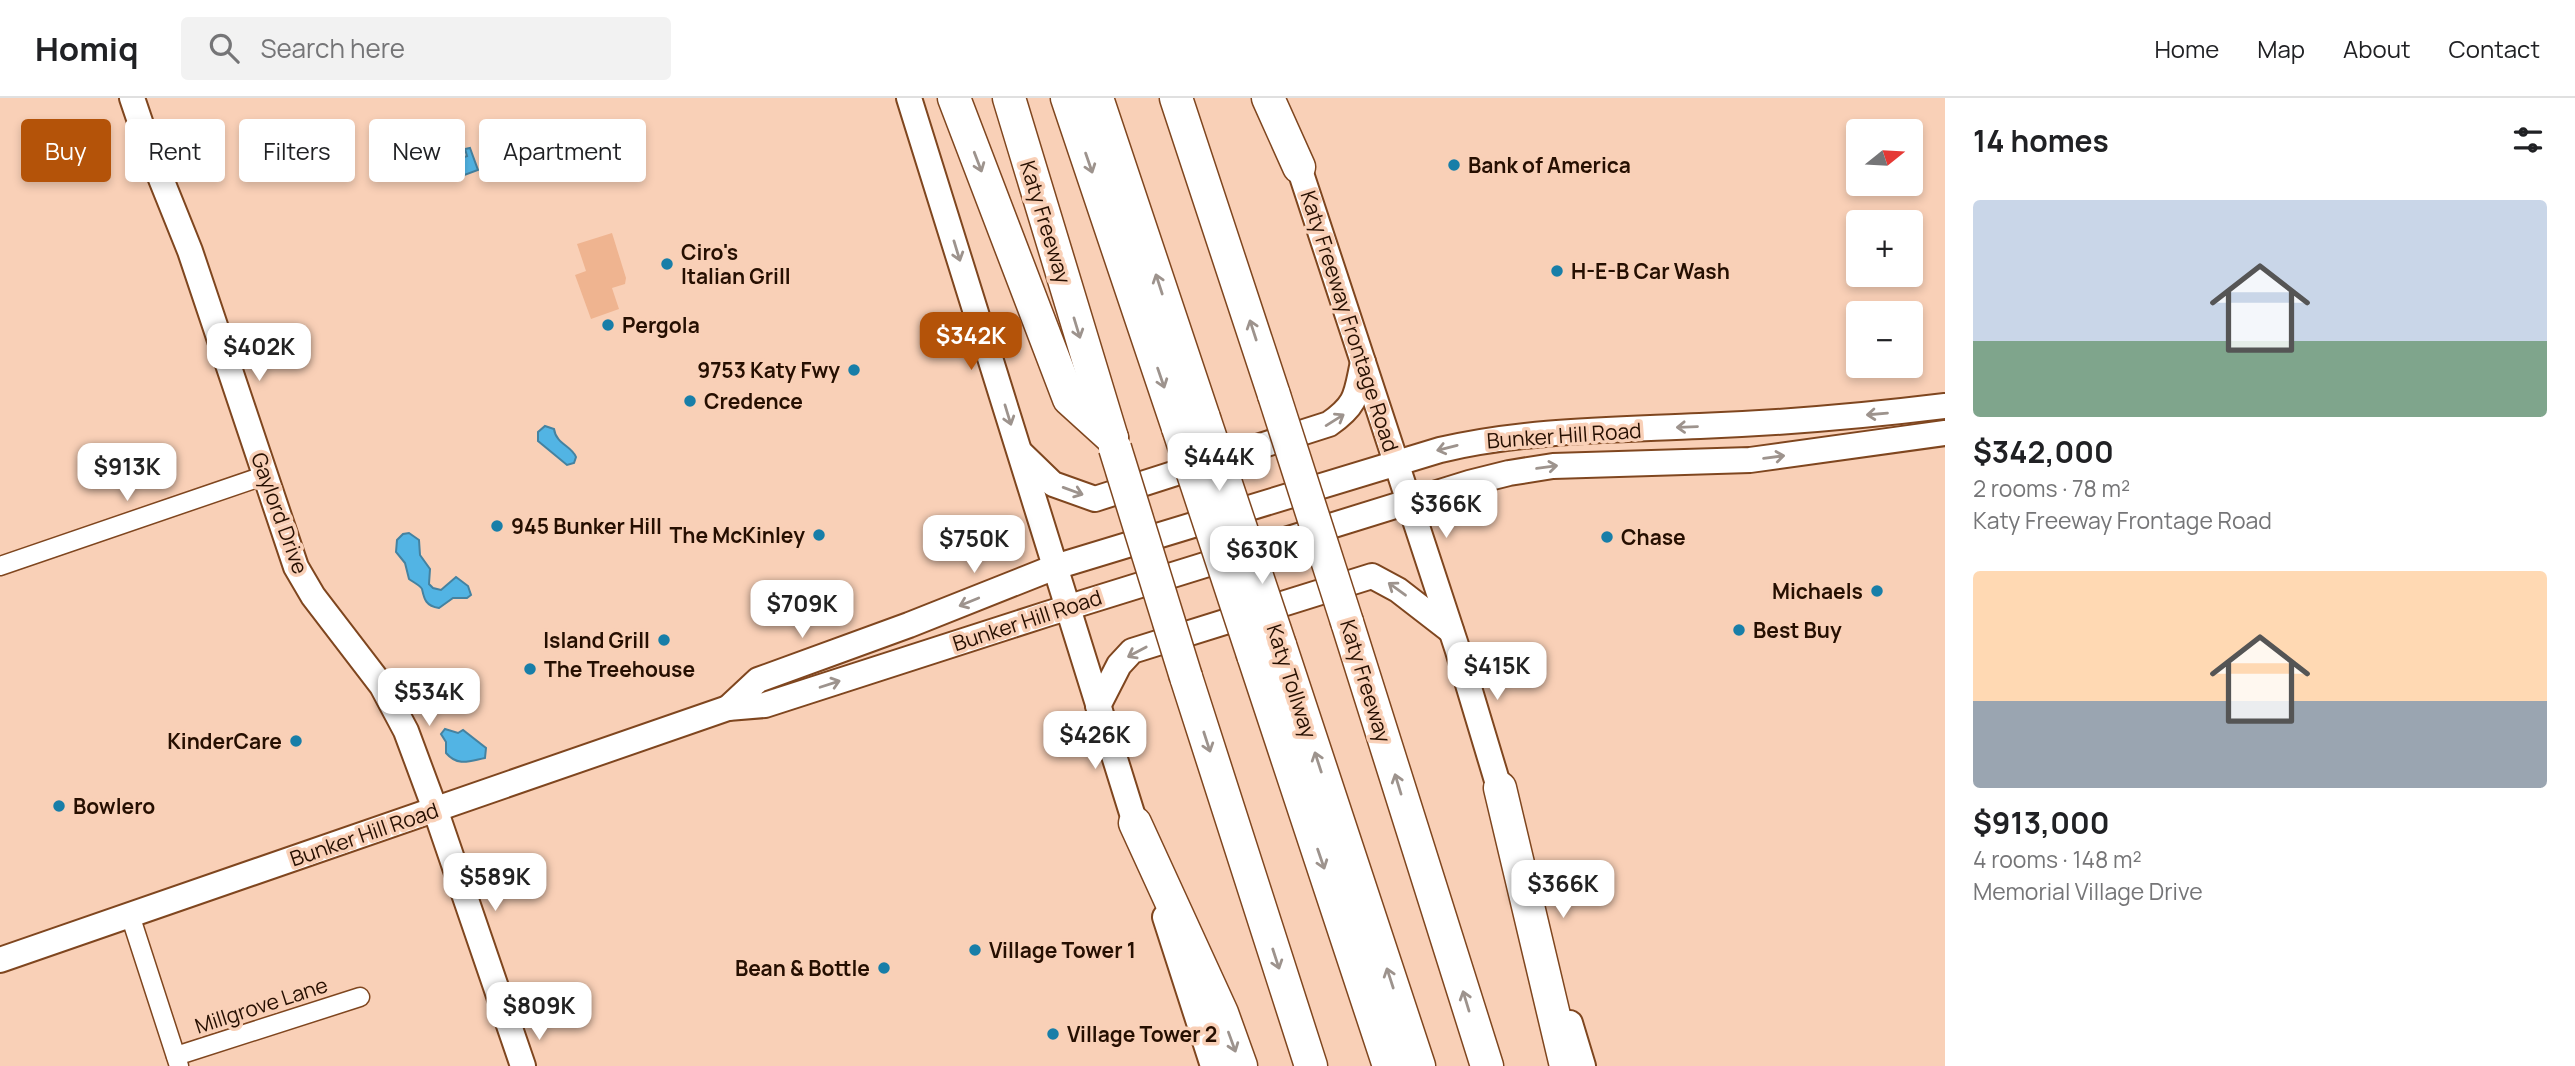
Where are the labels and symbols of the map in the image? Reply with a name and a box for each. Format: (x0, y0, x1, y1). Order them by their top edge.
north arrow (1846, 119, 1923, 196)
one-way arrow (973, 150, 986, 172)
one-way arrow (1084, 151, 1096, 173)
place label: Bank of America (1468, 151, 1631, 179)
street label: Katy Freeway (1014, 157, 1078, 287)
marker: Bank of America (1446, 157, 1462, 173)
street label: Katy Freeway Frontage Road (1295, 187, 1405, 455)
place label: Ciro's Italian Grill (681, 238, 791, 290)
one-way arrow (952, 240, 965, 262)
marker: Ciro's Italian Grill (659, 256, 675, 272)
place label: H-E-B Car Wash (1571, 257, 1730, 285)
marker: H-E-B Car Wash (1549, 263, 1565, 279)
one-way arrow (1152, 273, 1165, 295)
place label: Pergola (622, 311, 700, 339)
pin: $342K (922, 313, 1020, 372)
one-way arrow (1072, 316, 1085, 338)
marker: Pergola (600, 317, 616, 333)
one-way arrow (1245, 320, 1258, 342)
pin: $402K (210, 324, 308, 383)
place label: 9753 Katy Fwy (697, 356, 840, 384)
marker: 9753 Katy Fwy (846, 362, 862, 378)
one-way arrow (1156, 367, 1169, 389)
place label: Credence (704, 387, 803, 415)
marker: Credence (682, 393, 698, 409)
one-way arrow (1003, 404, 1016, 426)
one-way arrow (1866, 408, 1889, 421)
one-way arrow (1324, 412, 1344, 426)
street label: Bunker Hill Road (1486, 416, 1642, 454)
one-way arrow (1676, 420, 1699, 433)
pin: $444K (1170, 434, 1268, 493)
one-way arrow (1436, 442, 1459, 455)
pin: $913K (78, 444, 176, 503)
street label: Gaylord Drive (245, 448, 315, 578)
one-way arrow (1762, 451, 1785, 464)
one-way arrow (1535, 460, 1558, 473)
pin: $366K (1397, 480, 1495, 540)
one-way arrow (1061, 486, 1083, 498)
place label: 945 Bunker Hill (511, 512, 662, 540)
pin: $750K (925, 516, 1023, 575)
marker: 945 Bunker Hill (489, 518, 505, 534)
place label: The McKinley (670, 521, 805, 549)
place label: Chase (1621, 523, 1686, 551)
pin: $630K (1213, 526, 1311, 586)
marker: The McKinley (811, 527, 827, 543)
marker: Chase (1599, 529, 1615, 545)
place label: Michaels (1772, 577, 1863, 605)
pin: $709K (753, 580, 851, 640)
one-way arrow (1388, 582, 1407, 597)
street label: Bunker Hill Road (949, 583, 1105, 657)
marker: Michaels (1869, 583, 1885, 599)
one-way arrow (959, 596, 980, 609)
street label: Katy Freeway (1334, 616, 1398, 746)
place label: Best Buy (1753, 616, 1842, 644)
street label: Katy Tollway (1260, 620, 1324, 742)
marker: Best Buy (1731, 622, 1747, 638)
place label: Island Grill (543, 626, 650, 654)
marker: Island Grill (656, 632, 672, 648)
pin: $415K (1448, 642, 1546, 702)
one-way arrow (1127, 645, 1147, 659)
place label: The Treehouse (544, 655, 695, 683)
marker: The Treehouse (522, 661, 538, 677)
pin: $534K (380, 668, 478, 728)
one-way arrow (819, 677, 841, 690)
pin: $426K (1046, 712, 1144, 771)
place label: KinderCare (167, 727, 282, 755)
one-way arrow (1202, 731, 1214, 753)
marker: KinderCare (288, 733, 304, 749)
one-way arrow (1311, 751, 1324, 773)
one-way arrow (1391, 773, 1404, 795)
place label: Bowlero (73, 792, 155, 820)
street label: Bunker Hill Road (286, 796, 442, 872)
marker: Bowlero (51, 798, 67, 814)
one-way arrow (1316, 848, 1328, 870)
pin: $589K (446, 854, 544, 913)
pin: $366K (1514, 860, 1612, 920)
place label: Village Tower 1 (989, 936, 1136, 964)
marker: Village Tower 1 (967, 942, 983, 958)
one-way arrow (1271, 948, 1284, 970)
place label: Bean & Bottle (735, 954, 870, 982)
marker: Bean & Bottle (876, 960, 892, 976)
one-way arrow (1382, 967, 1395, 989)
street label: Millgrove Lane (191, 970, 331, 1040)
pin: $809K (490, 982, 588, 1042)
one-way arrow (1459, 990, 1472, 1012)
place label: Village Tower 2 (1067, 1020, 1217, 1048)
marker: Village Tower 2 (1045, 1026, 1061, 1042)
one-way arrow (1227, 1030, 1239, 1052)

